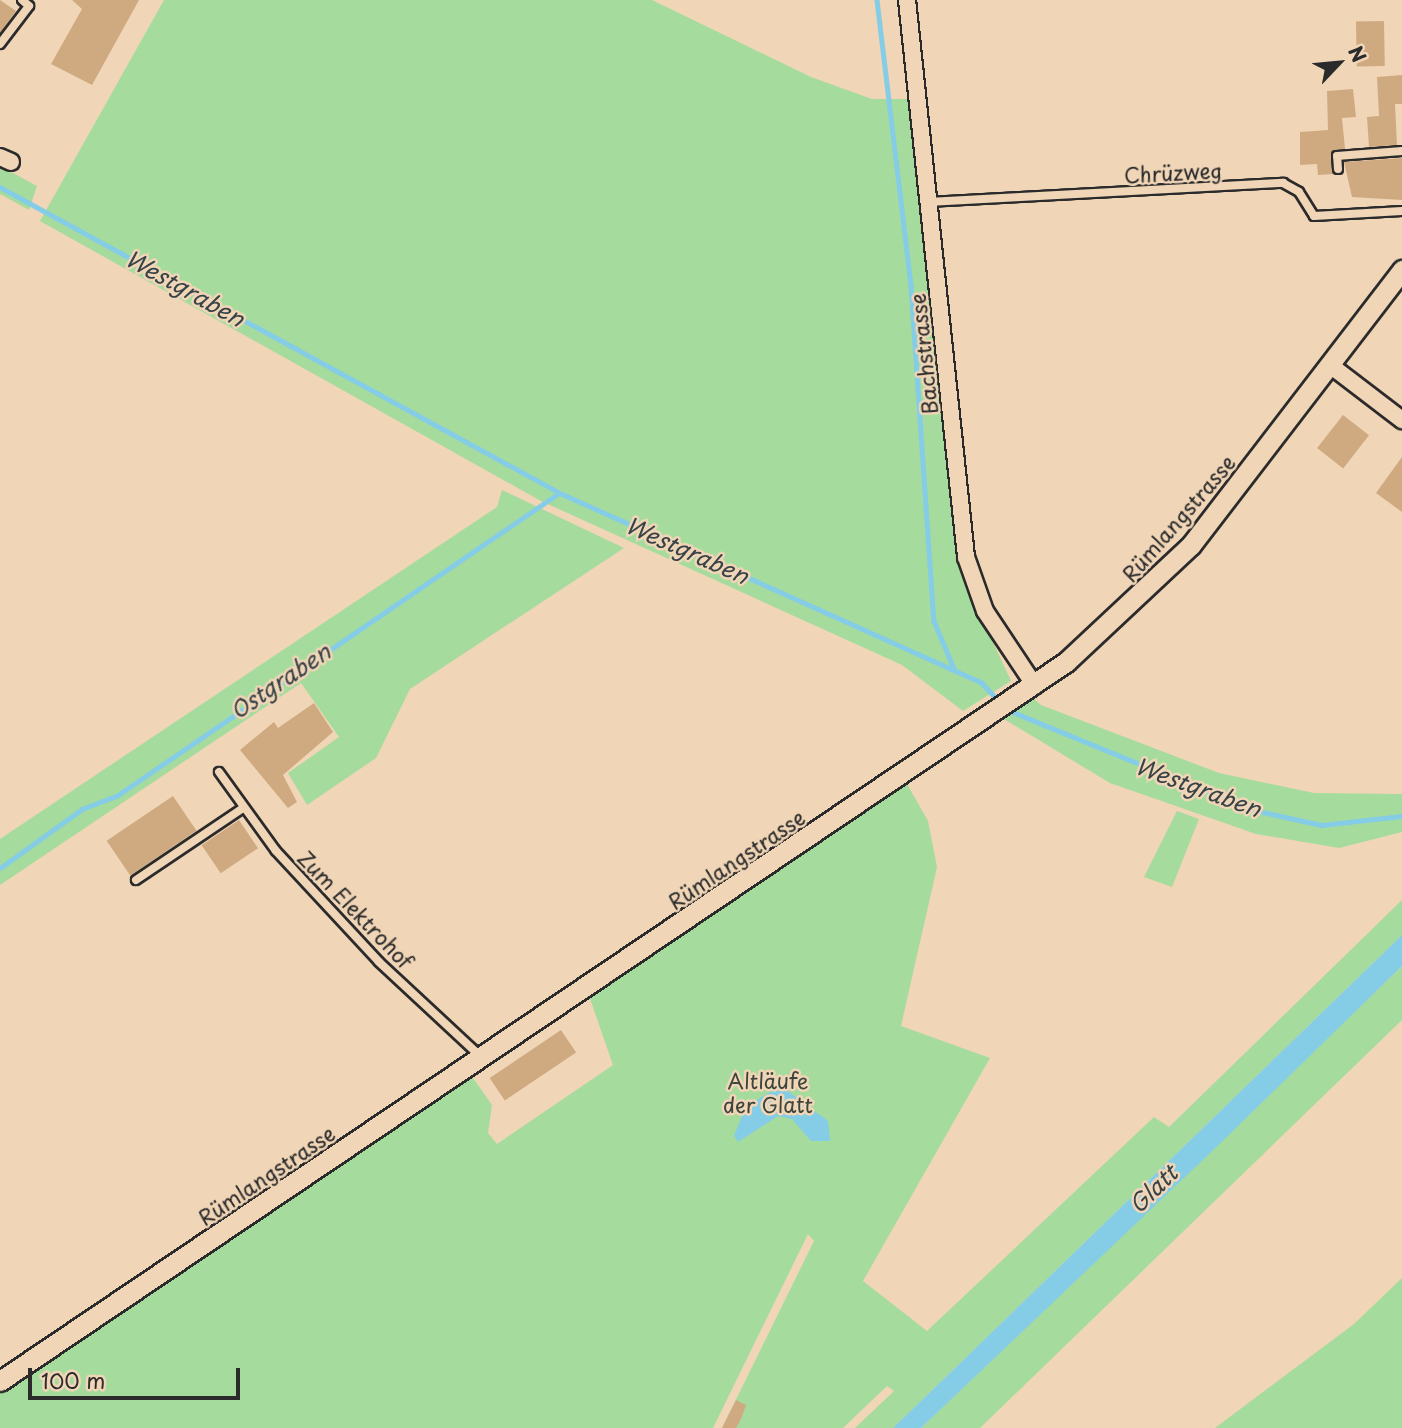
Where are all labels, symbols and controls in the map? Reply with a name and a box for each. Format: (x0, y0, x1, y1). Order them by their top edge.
north arrow (1304, 28, 1374, 98)
text: N (1342, 41, 1374, 67)
street label: Chrüzweg (1123, 157, 1223, 187)
water label: Westgraben (121, 244, 249, 332)
street label: Bachstrasse (904, 292, 942, 416)
street label: Rümlangstrasse (1116, 449, 1240, 587)
water label: Westgraben (621, 511, 753, 589)
water label: Ostgraben (225, 637, 335, 725)
water label: Westgraben (1131, 751, 1265, 823)
street label: Rümlangstrasse (663, 804, 809, 914)
street label: Zum Elektrohof (293, 845, 419, 973)
park label: Altläufe der Glatt (722, 1067, 814, 1117)
street label: Rümlangstrasse (193, 1120, 339, 1230)
water label: Glatt (1123, 1159, 1183, 1219)
scale bar (32, 1354, 243, 1398)
text: 100 m (41, 1364, 105, 1396)

